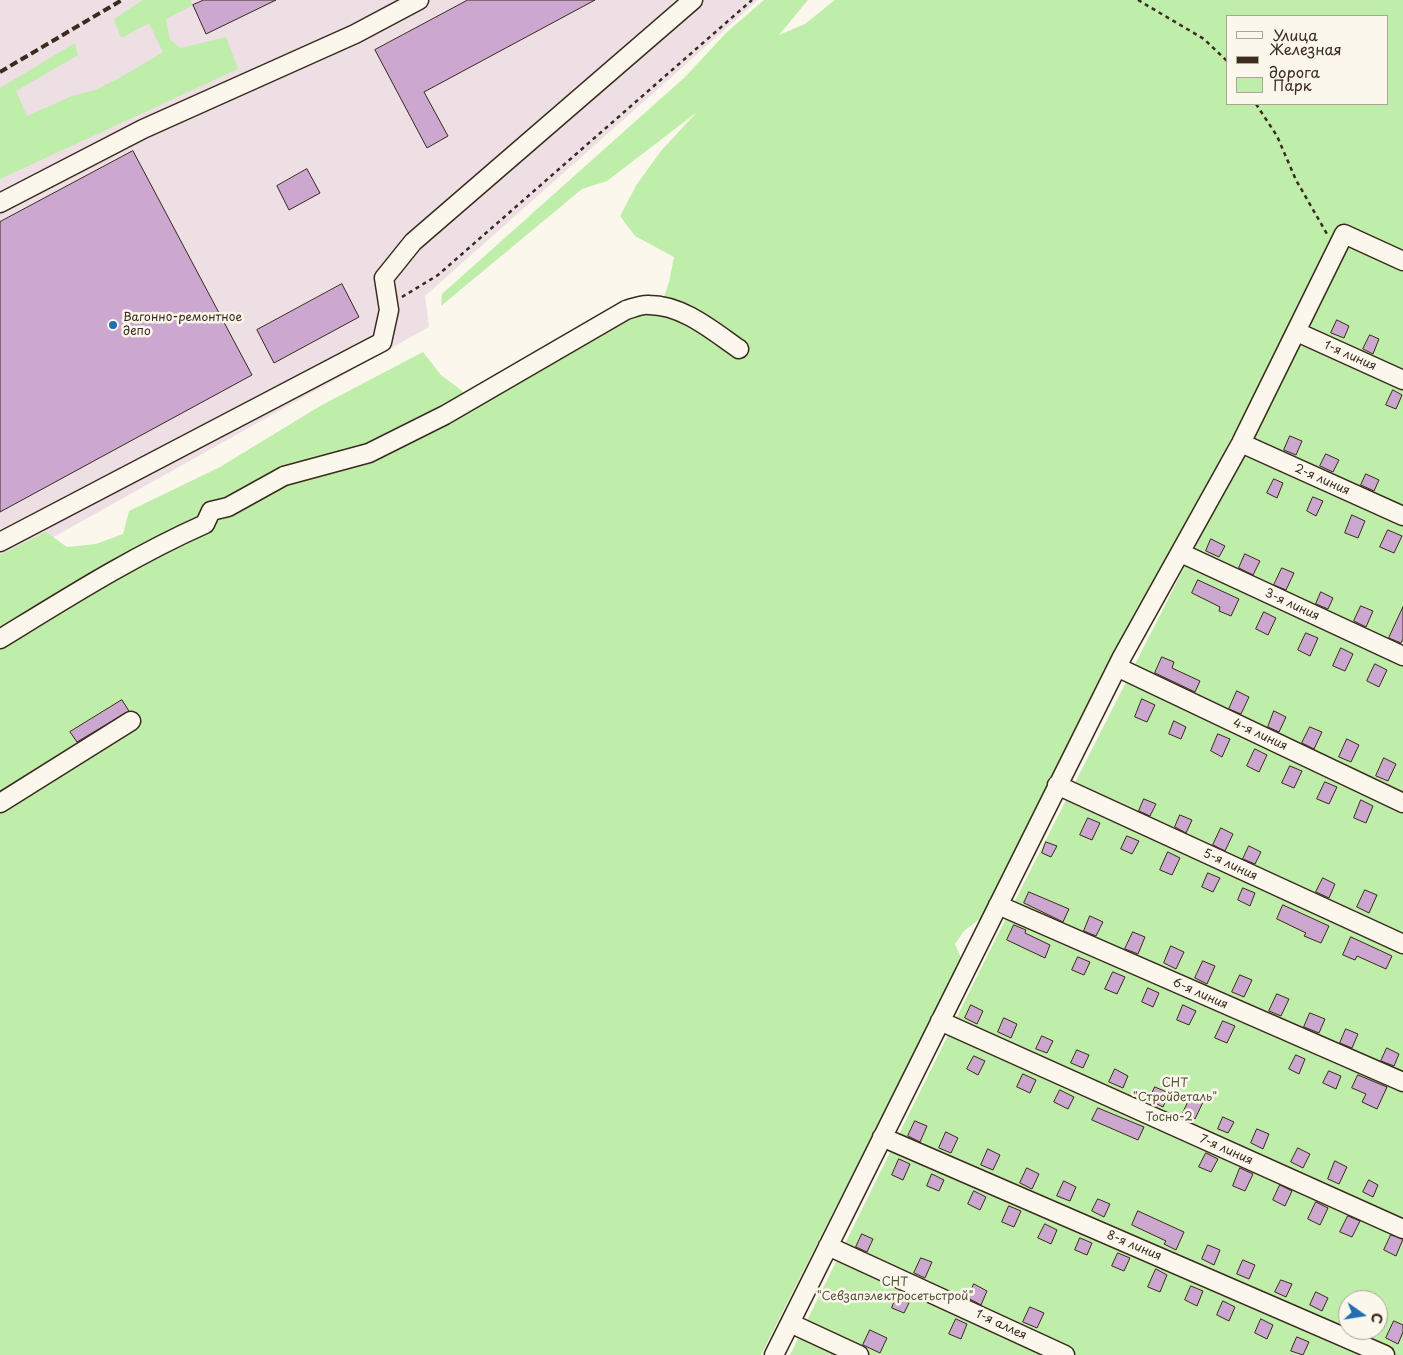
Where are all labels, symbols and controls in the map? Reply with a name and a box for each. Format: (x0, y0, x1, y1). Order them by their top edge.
legend (1226, 15, 1388, 105)
text: Улица (1273, 23, 1318, 46)
text: Железная дорога (1269, 37, 1342, 83)
text: Парк (1273, 73, 1312, 96)
place label: Вагонно-ремонтное депо (123, 311, 242, 339)
marker: Вагонно-ремонтное депо (107, 319, 119, 331)
street label: 1-я линия (1322, 338, 1378, 374)
street label: 2-я линия (1292, 461, 1352, 499)
street label: 3-я линия (1262, 586, 1322, 624)
street label: 4-я линия (1230, 716, 1290, 754)
street label: 5-я линия (1201, 846, 1259, 884)
street label: 6-я линия (1170, 975, 1230, 1013)
park label: СНТ "Стройдеталь" (1133, 1077, 1217, 1105)
park label: Тосно-2 (1145, 1111, 1193, 1125)
street label: 7-я линия (1197, 1132, 1255, 1168)
street label: 8-я линия (1104, 1228, 1164, 1264)
park label: СНТ "Севзапэлектросетьстрой" (817, 1276, 973, 1304)
north arrow (1338, 1290, 1388, 1340)
street label: 1-я аллея (973, 1307, 1029, 1343)
text: С (1366, 1311, 1389, 1326)

